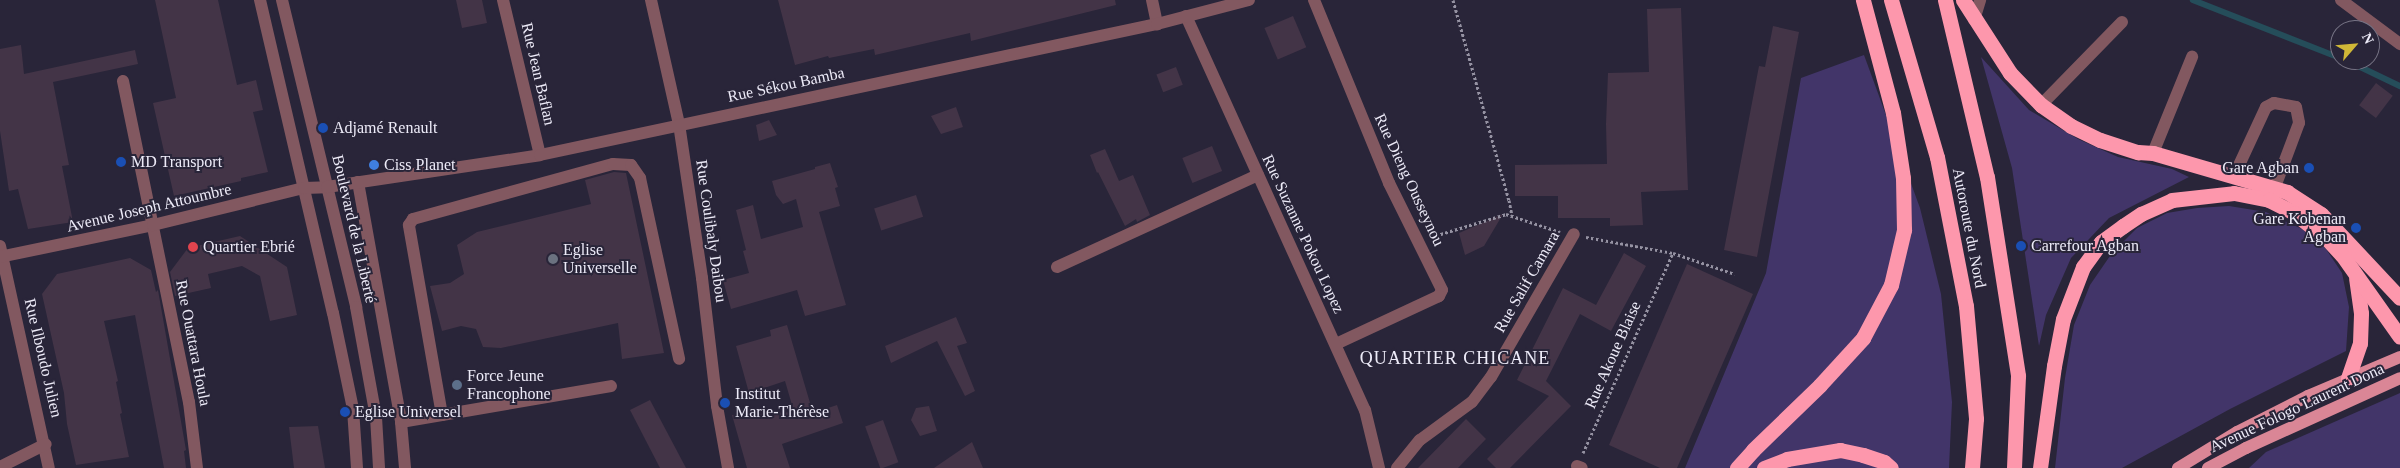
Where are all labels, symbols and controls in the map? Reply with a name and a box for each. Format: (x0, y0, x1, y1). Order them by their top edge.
north arrow (2330, 20, 2380, 70)
street label: Rue Jean Baflan (517, 21, 559, 127)
text: N (2359, 31, 2377, 46)
street label: Rue Sékou Bamba (726, 63, 846, 107)
street label: Rue Dieng Ousseynou (1370, 111, 1448, 249)
place label: Adjamé Renault (333, 118, 437, 138)
marker: Adjamé Renault (317, 122, 329, 134)
place label: MD Transport (131, 152, 222, 172)
street label: Rue Suzanne Pokou Lopez (1258, 152, 1348, 316)
street label: Boulevard de la Liberté (328, 153, 380, 305)
place label: Ciss Planet (384, 155, 456, 175)
marker: MD Transport (115, 156, 127, 168)
street label: Rue Coulibaly Daibou (691, 158, 731, 304)
place label: Gare Agban (2221, 158, 2299, 178)
marker: Ciss Planet (368, 159, 380, 171)
marker: Gare Agban (2303, 162, 2315, 174)
street label: Autoroute du Nord (1948, 166, 1990, 290)
street label: Avenue Joseph Attoumbre (64, 180, 234, 236)
place label: Gare Kobenan Agban (2253, 209, 2346, 247)
marker: Gare Kobenan Agban (2350, 222, 2362, 234)
street label: Rue Salif Camara (1490, 228, 1564, 336)
place label: Carrefour Agban (2031, 236, 2140, 256)
place label: Quartier Ebrié (203, 237, 295, 257)
place label: Eglise Universelle (563, 240, 637, 278)
marker: Carrefour Agban (2015, 240, 2027, 252)
marker: Quartier Ebrié (187, 241, 199, 253)
marker: Eglise Universelle (547, 253, 559, 265)
street label: Rue Ouattara Houla (171, 278, 215, 408)
street label: Rue Ilboudo Julien (20, 297, 66, 419)
street label: Rue Akoue Blaise (1581, 298, 1645, 412)
district label: QUARTIER CHICANE (1358, 347, 1552, 369)
street label: Avenue Fologo Laurent Dona (2207, 359, 2387, 457)
place label: Force Jeune Francophone (467, 366, 551, 404)
marker: Force Jeune Francophone (451, 379, 463, 391)
place label: Institut Marie-Thérèse (735, 384, 829, 422)
marker: Institut Marie-Thérèse (719, 397, 731, 409)
place label: Eglise Universel (355, 402, 461, 422)
marker: Eglise Universel (339, 406, 351, 418)

